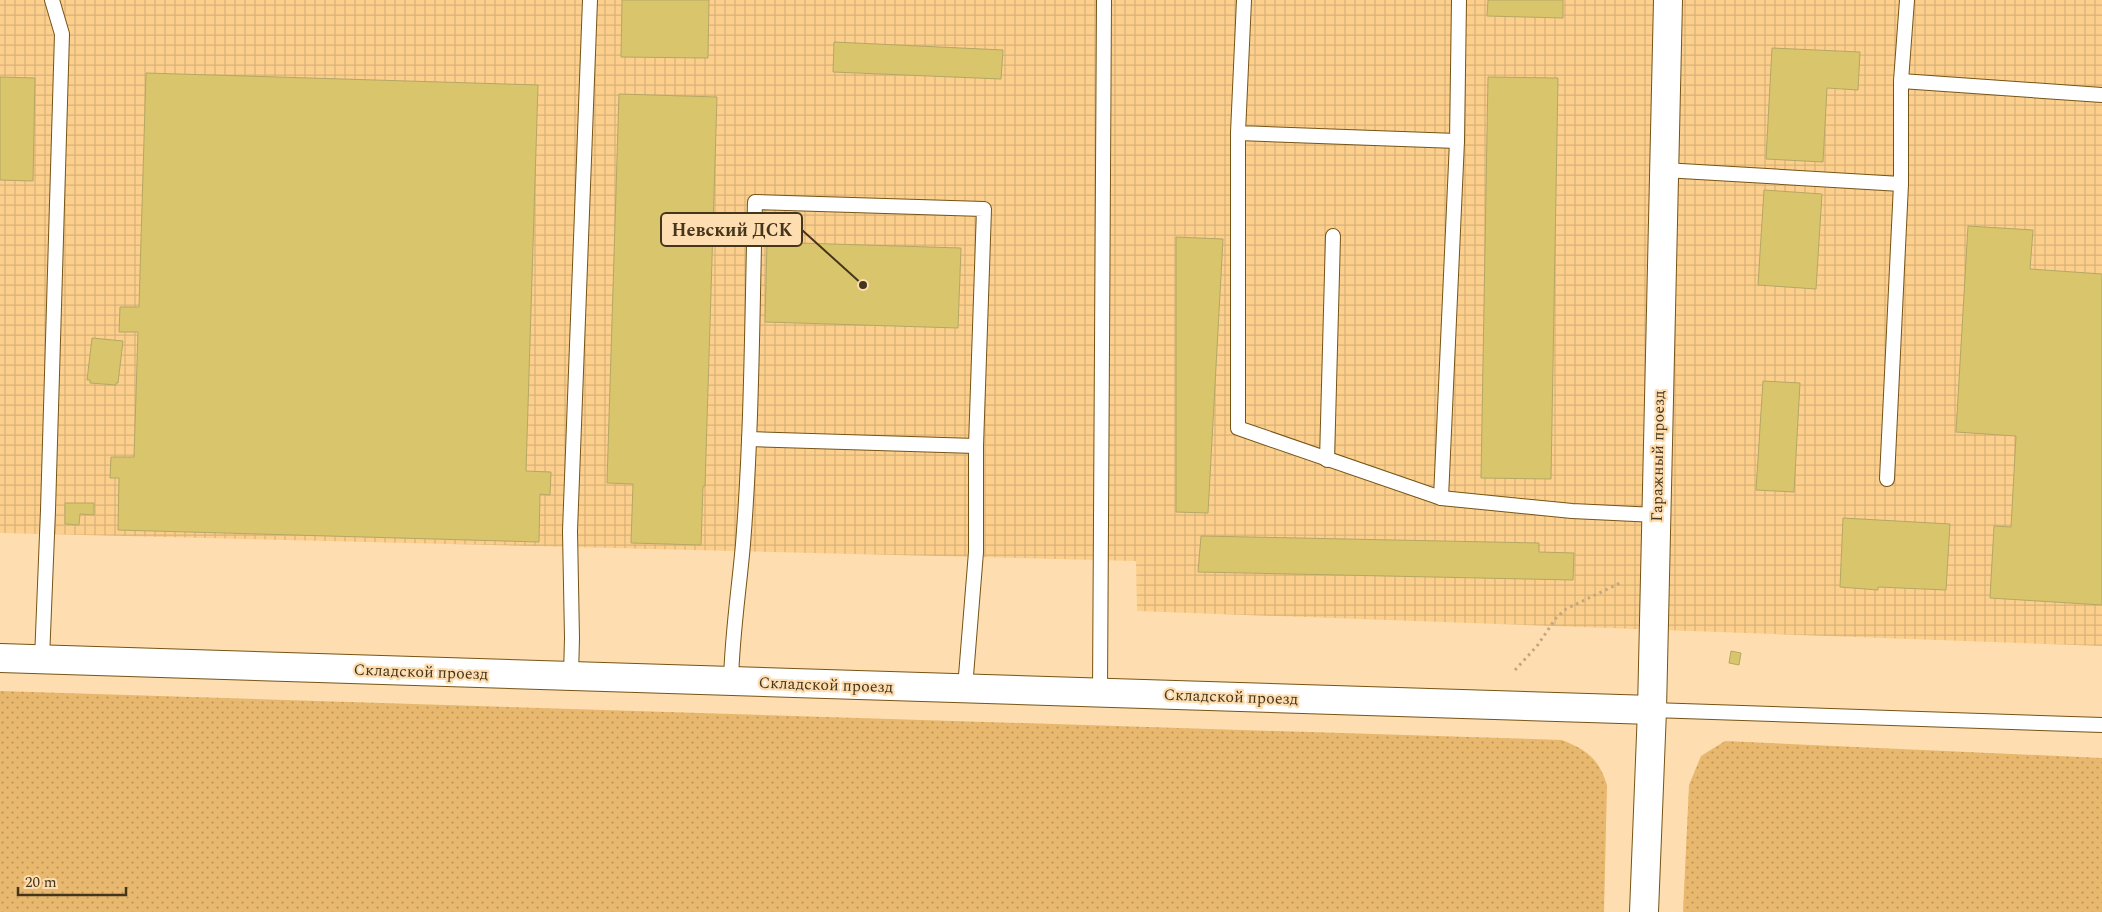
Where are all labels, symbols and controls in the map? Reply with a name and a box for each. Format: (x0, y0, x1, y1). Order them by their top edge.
callout: Невский ДСК (661, 213, 802, 246)
text: Невский ДСК (672, 217, 793, 244)
street label: Гаражный проезд (1645, 390, 1671, 522)
street label: Складской проезд (353, 658, 489, 686)
street label: Складской проезд (758, 671, 894, 699)
street label: Складской проезд (1163, 683, 1299, 711)
scale bar (18, 864, 125, 896)
text: 20 m (25, 871, 57, 894)

